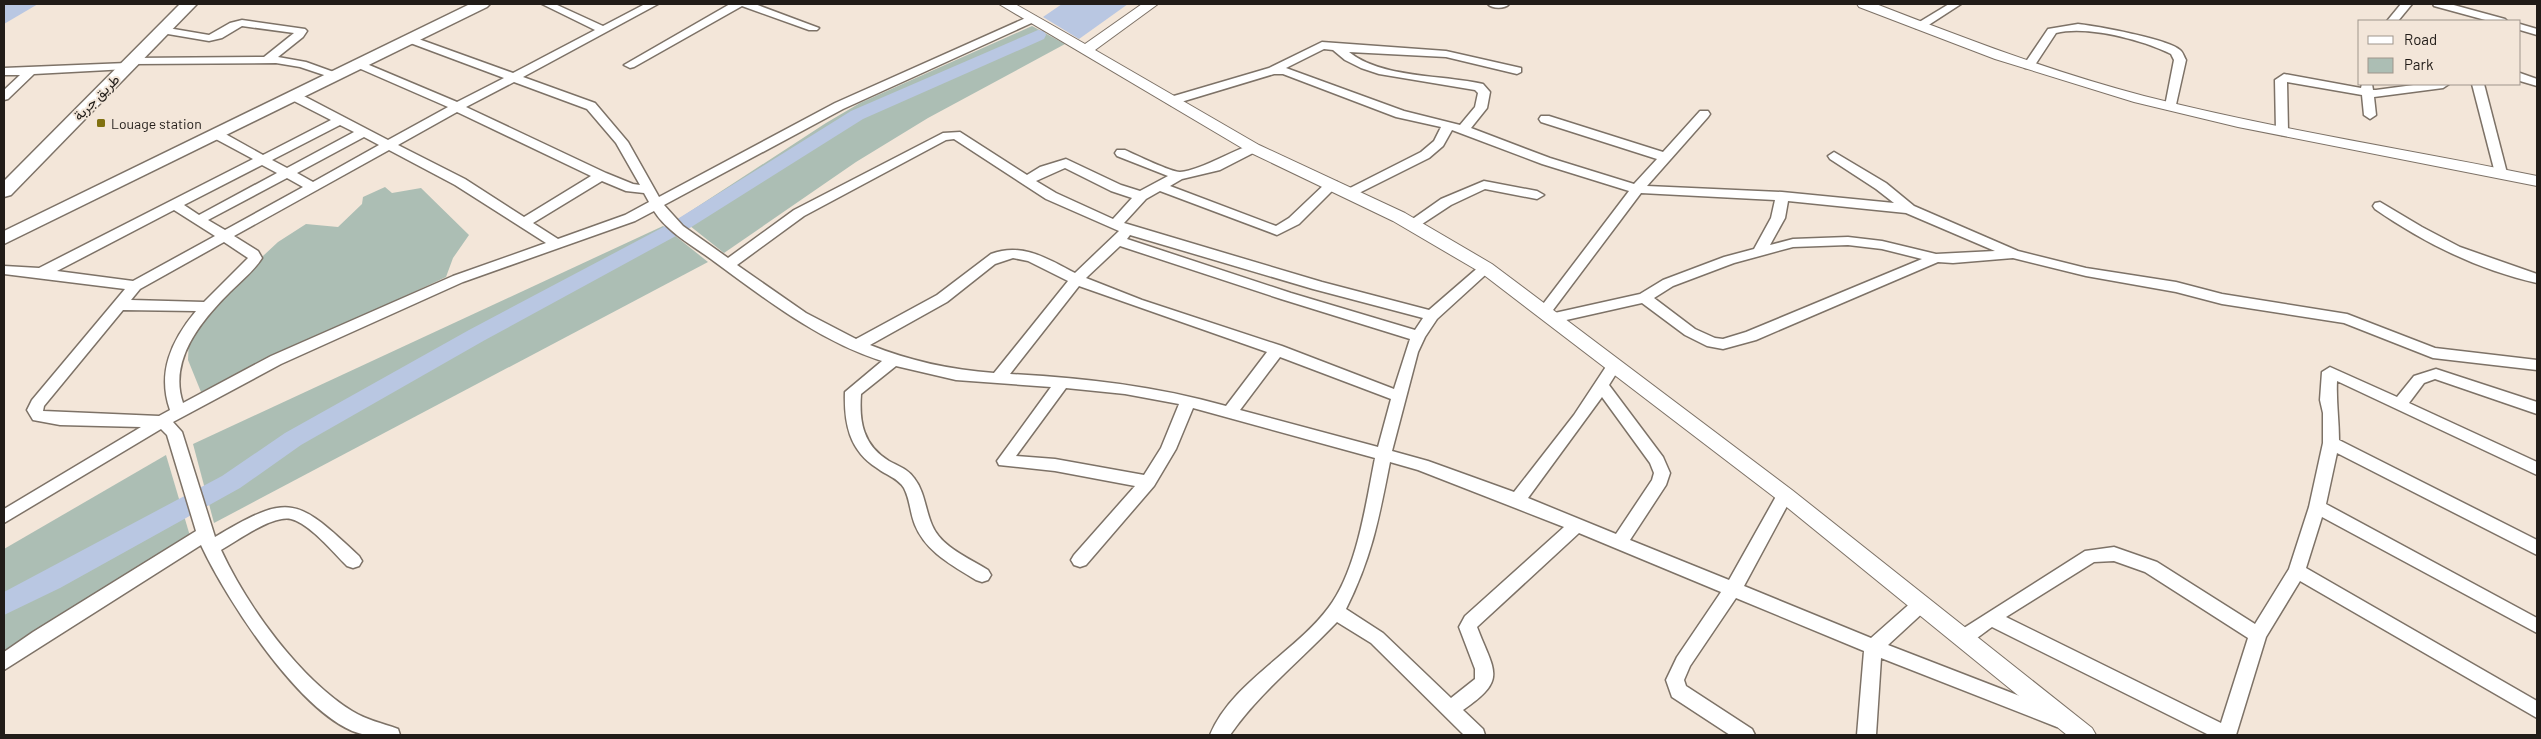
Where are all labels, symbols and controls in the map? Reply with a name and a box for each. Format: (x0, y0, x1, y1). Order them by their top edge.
legend (2358, 20, 2521, 85)
text: Road (2404, 30, 2437, 48)
text: Park (2404, 55, 2434, 73)
street label: طريق جربة (69, 70, 123, 124)
place label: Louage station (111, 115, 202, 132)
marker: Louage station (95, 117, 107, 129)

